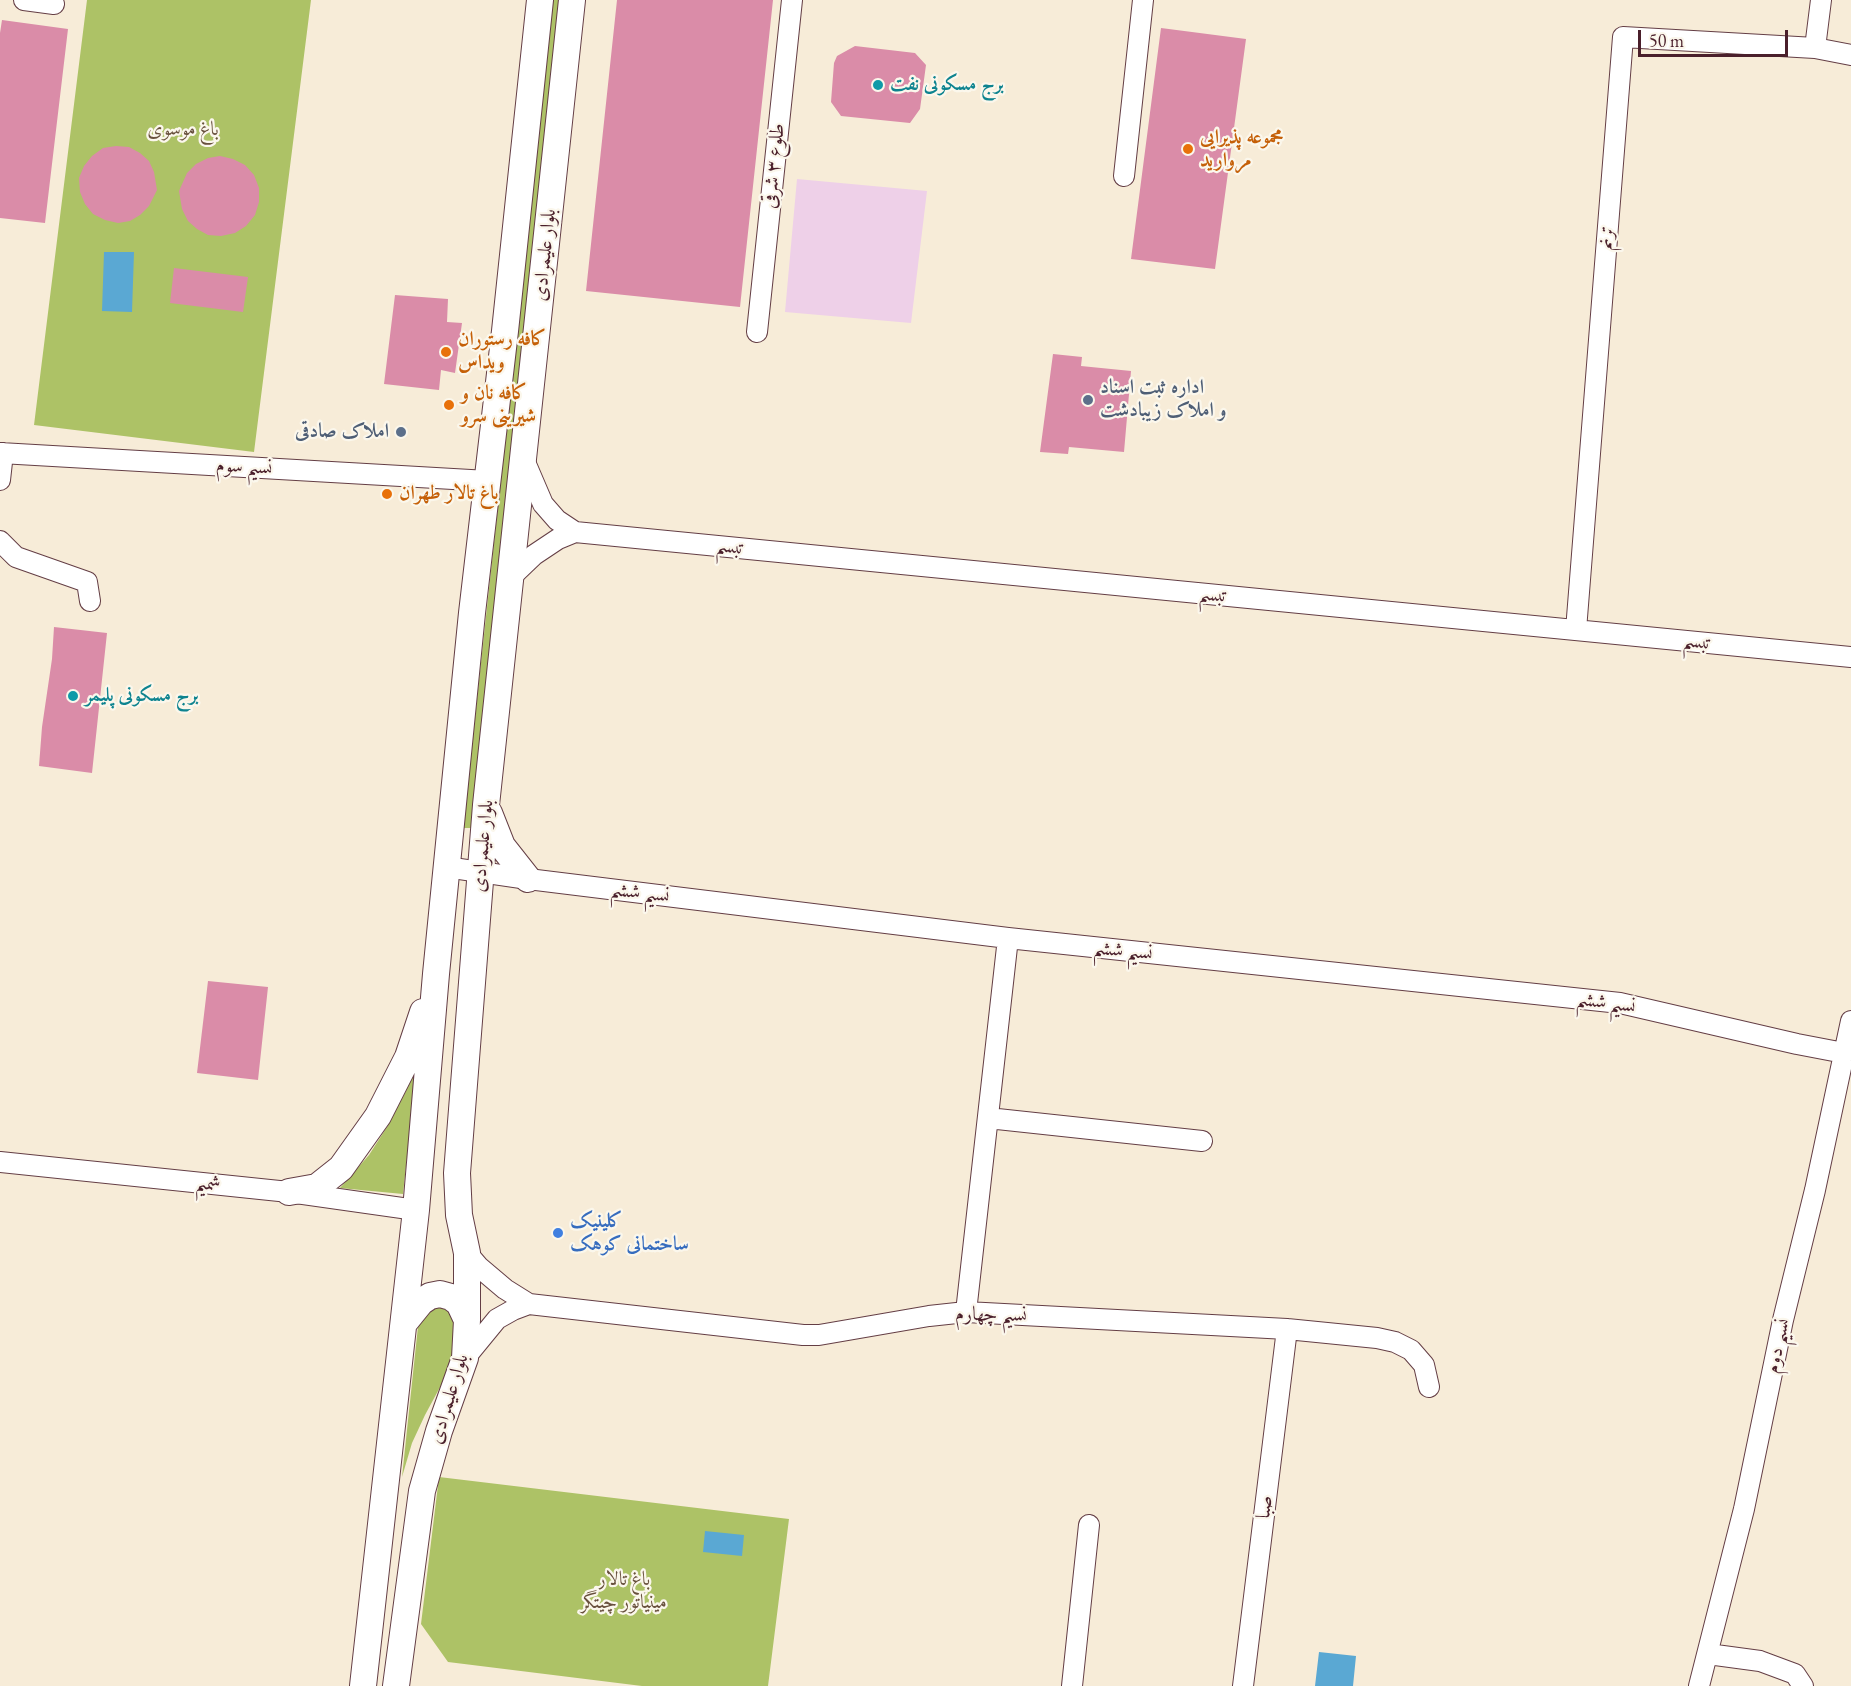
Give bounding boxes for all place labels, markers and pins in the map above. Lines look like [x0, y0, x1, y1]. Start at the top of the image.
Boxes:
place label: برج مسکونی نفت [890, 73, 1004, 97]
marker: برج مسکونی نفت [871, 78, 885, 92]
place label: مجموعه پذیرایی مروارید [1200, 126, 1283, 173]
marker: مجموعه پذیرایی مروارید [1181, 142, 1195, 156]
place label: کافه رستوران ویداس [458, 328, 547, 375]
marker: کافه رستوران ویداس [439, 345, 453, 359]
place label: اداره ثبت اسناد و املاک زیبادشت [1100, 376, 1227, 423]
place label: کافه نان و شیرینی سرو [461, 382, 536, 429]
marker: اداره ثبت اسناد و املاک زیبادشت [1081, 393, 1095, 407]
marker: کافه نان و شیرینی سرو [442, 398, 456, 412]
place label: املاک صادقی [295, 420, 389, 444]
marker: املاک صادقی [394, 425, 408, 439]
place label: باغ تالار طهران [399, 482, 499, 506]
marker: باغ تالار طهران [380, 487, 394, 501]
place label: برج مسکونی پلیمر [85, 684, 199, 708]
marker: برج مسکونی پلیمر [66, 689, 80, 703]
place label: کلینیک ساختمانی کوهک [570, 1210, 689, 1257]
marker: کلینیک ساختمانی کوهک [551, 1226, 565, 1240]

